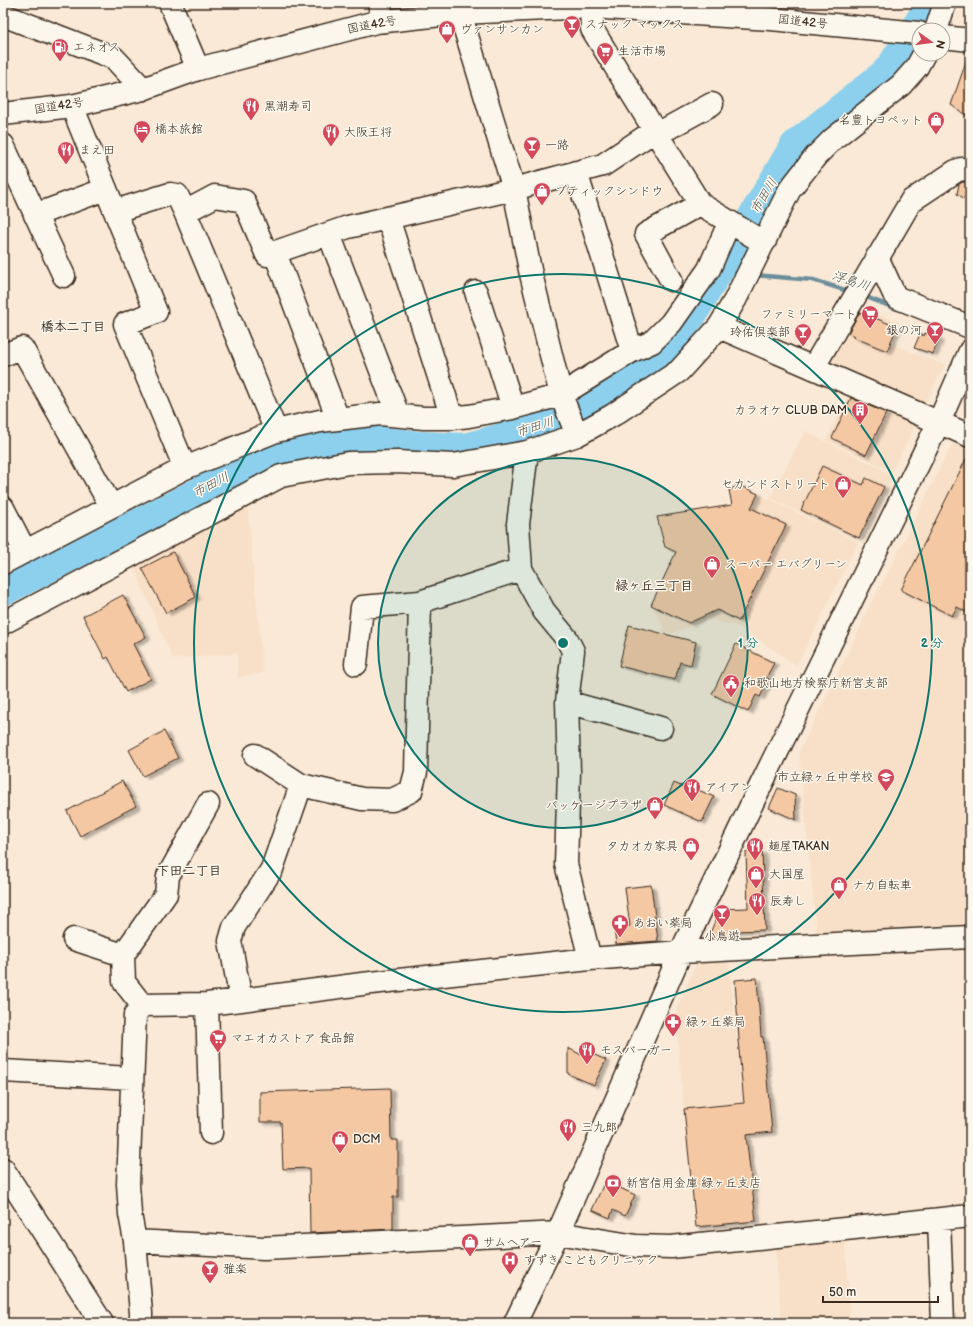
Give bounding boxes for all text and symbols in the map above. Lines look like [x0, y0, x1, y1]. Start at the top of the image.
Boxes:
street label: 国道42号 [777, 12, 829, 32]
street label: 国道42号 [346, 13, 398, 37]
bar icon: スナック マックス [562, 14, 582, 39]
place label: スナック マックス [585, 17, 684, 32]
shop icon: ヴァンサンカン [437, 19, 457, 44]
place label: ヴァンサンカン [460, 22, 544, 37]
north arrow [911, 22, 951, 62]
fuel station icon: エネオス [50, 37, 70, 62]
text: N [933, 39, 948, 50]
place label: エネオス [73, 40, 120, 55]
supermarket icon: 生活市場 [595, 41, 615, 66]
place label: 生活市場 [618, 44, 666, 59]
street label: 国道42号 [33, 95, 85, 117]
restaurant icon: 黒潮寿司 [241, 96, 261, 121]
place label: 黒潮寿司 [264, 99, 312, 114]
shop icon: 名豊トヨペット [926, 110, 946, 135]
place label: 名豊トヨペット [839, 113, 923, 128]
hotel icon: 橋本旅館 [132, 119, 152, 144]
place label: 橋本旅館 [155, 122, 203, 137]
restaurant icon: 大阪王将 [321, 122, 341, 147]
place label: 大阪王将 [344, 125, 392, 140]
bar icon: 一路 [522, 135, 542, 160]
place label: 一路 [545, 138, 569, 153]
restaurant icon: まえ田 [56, 140, 76, 165]
place label: まえ田 [79, 143, 115, 158]
water label: 市田川 [747, 175, 781, 217]
shop icon: ブティックシンドウ [532, 181, 552, 206]
place label: ブティックシンドウ [555, 184, 663, 199]
water label: 浮島川 [830, 267, 872, 295]
supermarket icon: ファミリーマート [860, 304, 880, 329]
place label: ファミリーマート [761, 307, 857, 322]
district label: 橋本二丁目 [40, 319, 106, 335]
bar icon: 銀の河 [925, 320, 945, 345]
bar icon: 玲佑倶楽部 [793, 322, 813, 347]
place label: 銀の河 [886, 323, 922, 338]
place label: 玲佑倶楽部 [730, 325, 790, 340]
building icon: カラオケ CLUB DAM [850, 400, 870, 425]
place label: カラオケ CLUB DAM [734, 403, 847, 418]
water label: 市田川 [514, 414, 556, 440]
water label: 市田川 [190, 469, 232, 501]
shop icon: セカンドストリート [833, 474, 853, 499]
place label: セカンドストリート [721, 477, 830, 492]
shop icon: スーパー エバグリーン [702, 554, 722, 579]
place label: スーパー エバグリーン [725, 557, 847, 572]
district label: 緑ヶ丘三丁目 [615, 578, 693, 594]
centre of rings [556, 636, 570, 650]
text: 1 分 [738, 636, 758, 651]
text: 2 分 [921, 636, 943, 651]
public building icon: 和歌山地方検察庁新宮支部 [721, 673, 741, 698]
place label: 和歌山地方検察庁新宮支部 [744, 676, 888, 691]
school or university icon: 市立緑ヶ丘中学校 [876, 767, 896, 792]
place label: 市立緑ヶ丘中学校 [777, 770, 873, 785]
restaurant icon: アイアン [682, 777, 702, 802]
place label: アイアン [705, 780, 752, 795]
shop icon: パッケージプラザ [645, 795, 665, 820]
place label: パッケージプラザ [546, 798, 642, 813]
shop icon: タカオカ家具 [681, 836, 701, 861]
restaurant icon: 麺屋TAKAN [745, 836, 765, 861]
place label: タカオカ家具 [606, 839, 678, 854]
place label: 麺屋TAKAN [768, 839, 829, 854]
district label: 下田二丁目 [156, 863, 222, 879]
shop icon: 大国屋 [746, 864, 766, 889]
place label: 大国屋 [769, 867, 805, 882]
shop icon: ナカ自転車 [829, 875, 849, 900]
place label: ナカ自転車 [852, 878, 912, 893]
restaurant icon: 辰寿し [747, 891, 767, 916]
place label: 辰寿し [770, 894, 806, 909]
bar icon: 小鳥遊 [712, 903, 732, 928]
pharmacy icon: あおい薬局 [610, 913, 630, 938]
place label: あおい薬局 [633, 916, 693, 931]
place label: 小鳥遊 [704, 929, 740, 944]
pharmacy icon: 緑ヶ丘薬局 [663, 1012, 683, 1037]
place label: 緑ヶ丘薬局 [686, 1015, 746, 1030]
supermarket icon: マエオカストア 食品館 [208, 1028, 228, 1053]
place label: マエオカストア 食品館 [231, 1031, 355, 1046]
restaurant icon: モスバーガー [577, 1040, 597, 1065]
place label: モスバーガー [600, 1043, 672, 1058]
restaurant icon: 三九郎 [558, 1117, 578, 1142]
place label: 三九郎 [581, 1120, 617, 1135]
shop icon: DCM [330, 1129, 350, 1154]
place label: DCM [353, 1132, 381, 1147]
bank icon: 新宮信用金庫 緑ヶ丘支店 [603, 1173, 623, 1198]
place label: 新宮信用金庫 緑ヶ丘支店 [626, 1176, 761, 1191]
shop icon: サムヘアー [460, 1232, 480, 1257]
place label: サムヘアー [483, 1235, 542, 1250]
hospital icon: すずき こどもクリニック [500, 1250, 520, 1275]
place label: すずき こどもクリニック [523, 1253, 658, 1268]
bar icon: 雅楽 [200, 1259, 220, 1284]
place label: 雅楽 [223, 1262, 247, 1277]
scale bar [823, 1278, 938, 1304]
text: 50 m [829, 1285, 856, 1300]

